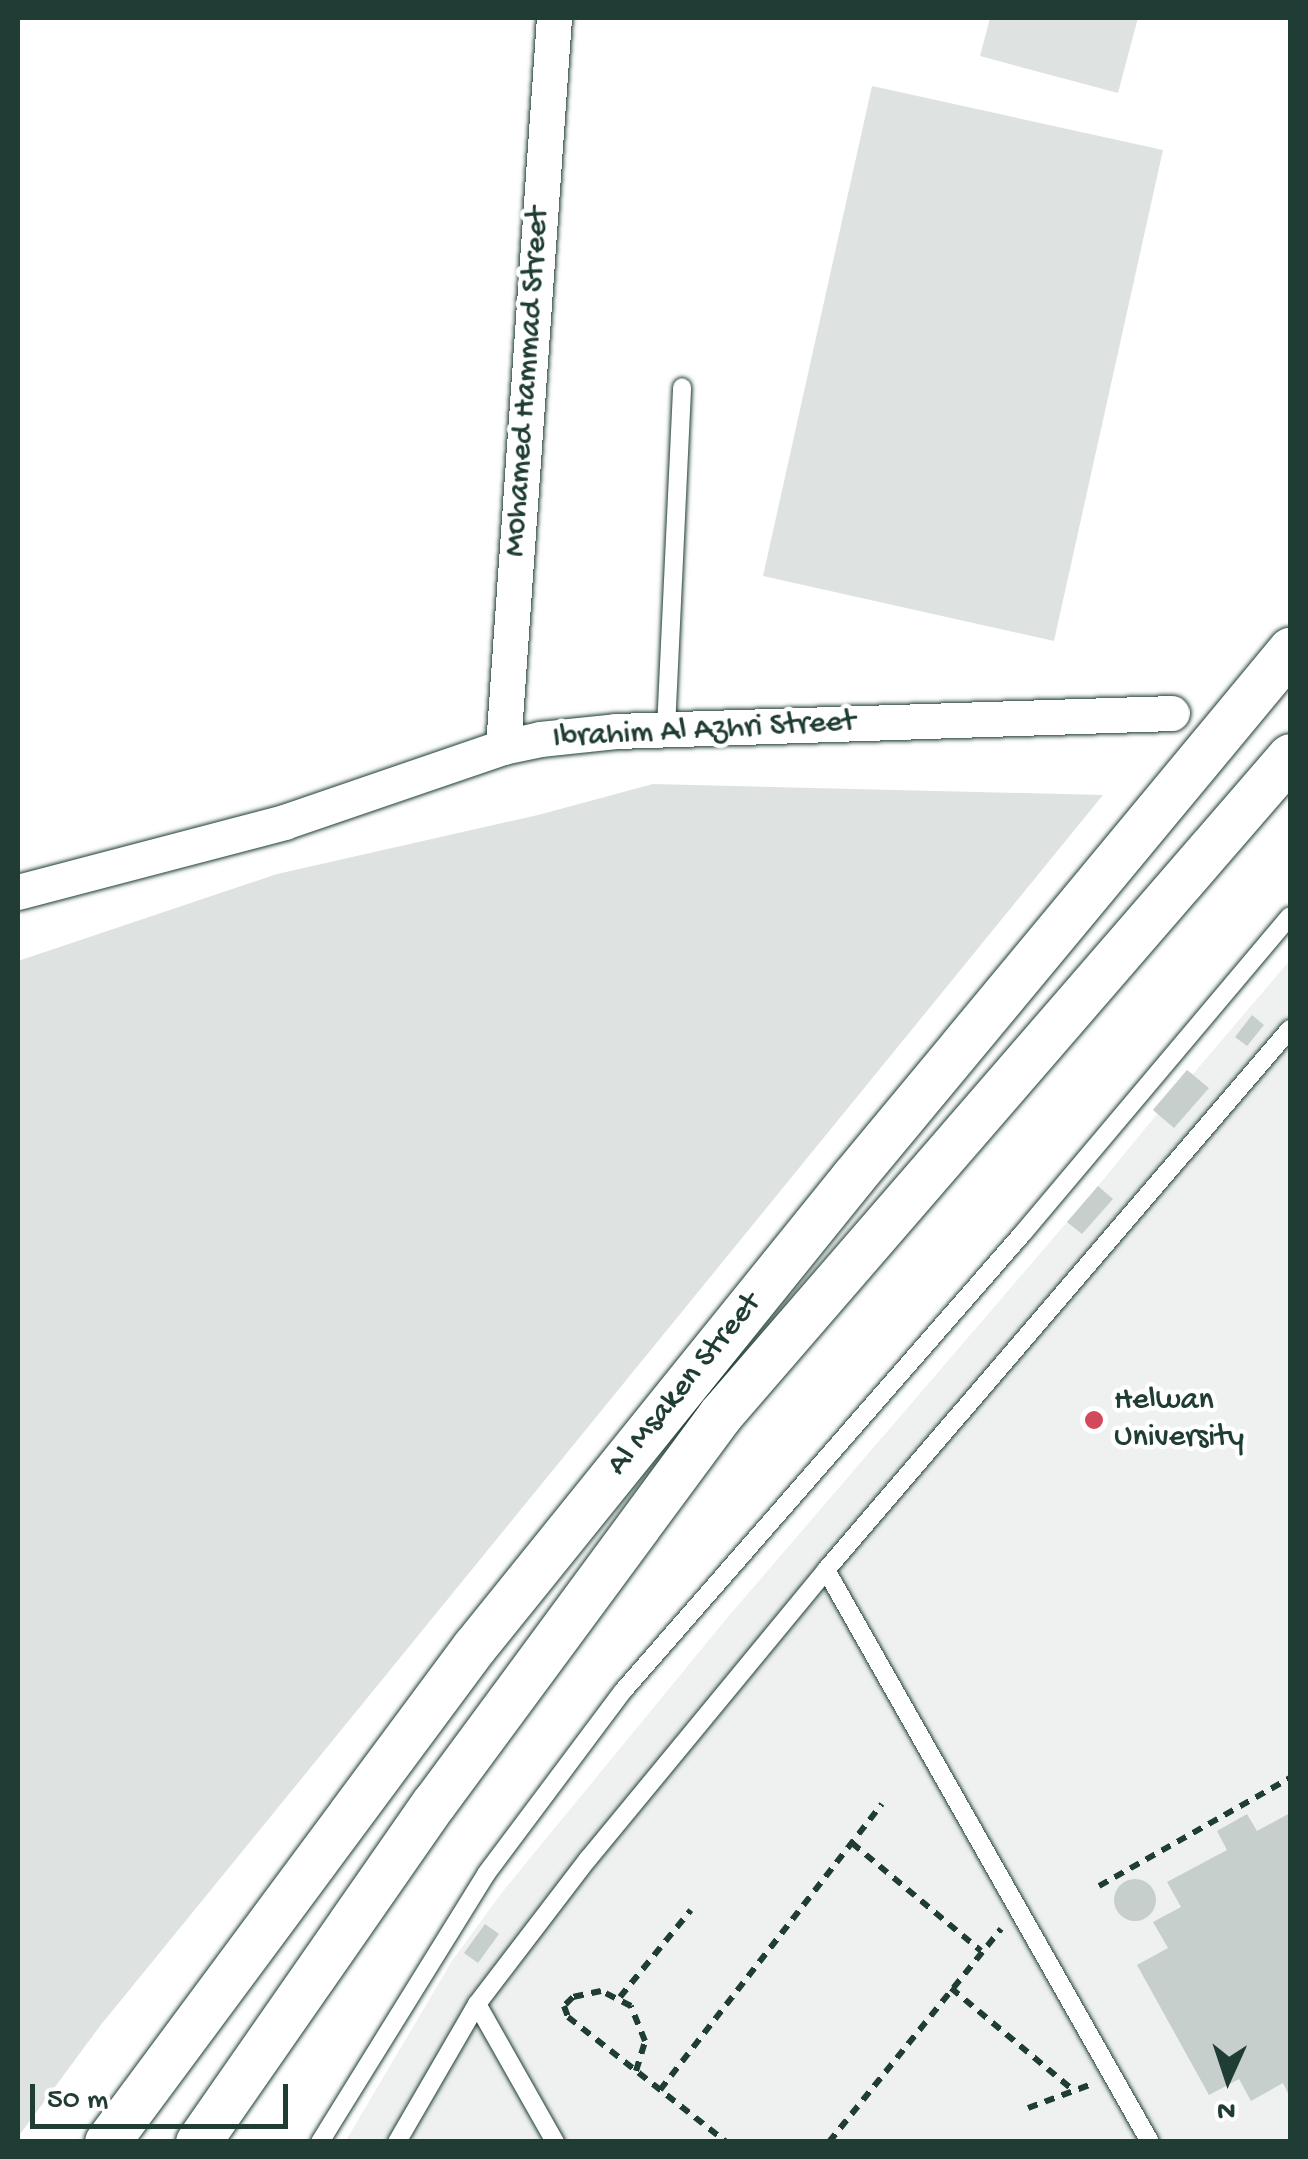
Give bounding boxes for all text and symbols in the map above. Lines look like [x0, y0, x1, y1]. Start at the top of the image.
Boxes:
street label: Mohamed Hammad Street [497, 206, 559, 558]
street label: Ibrahim Al Azhri Street [552, 704, 856, 758]
street label: Al Msaken Street [600, 1286, 770, 1484]
place label: Helwan University [1114, 1383, 1244, 1458]
marker: Helwan University [1083, 1409, 1105, 1431]
north arrow [1178, 2029, 1278, 2129]
scale bar [35, 2064, 292, 2126]
text: 50 m [47, 2084, 108, 2119]
text: N [1216, 2093, 1236, 2126]

